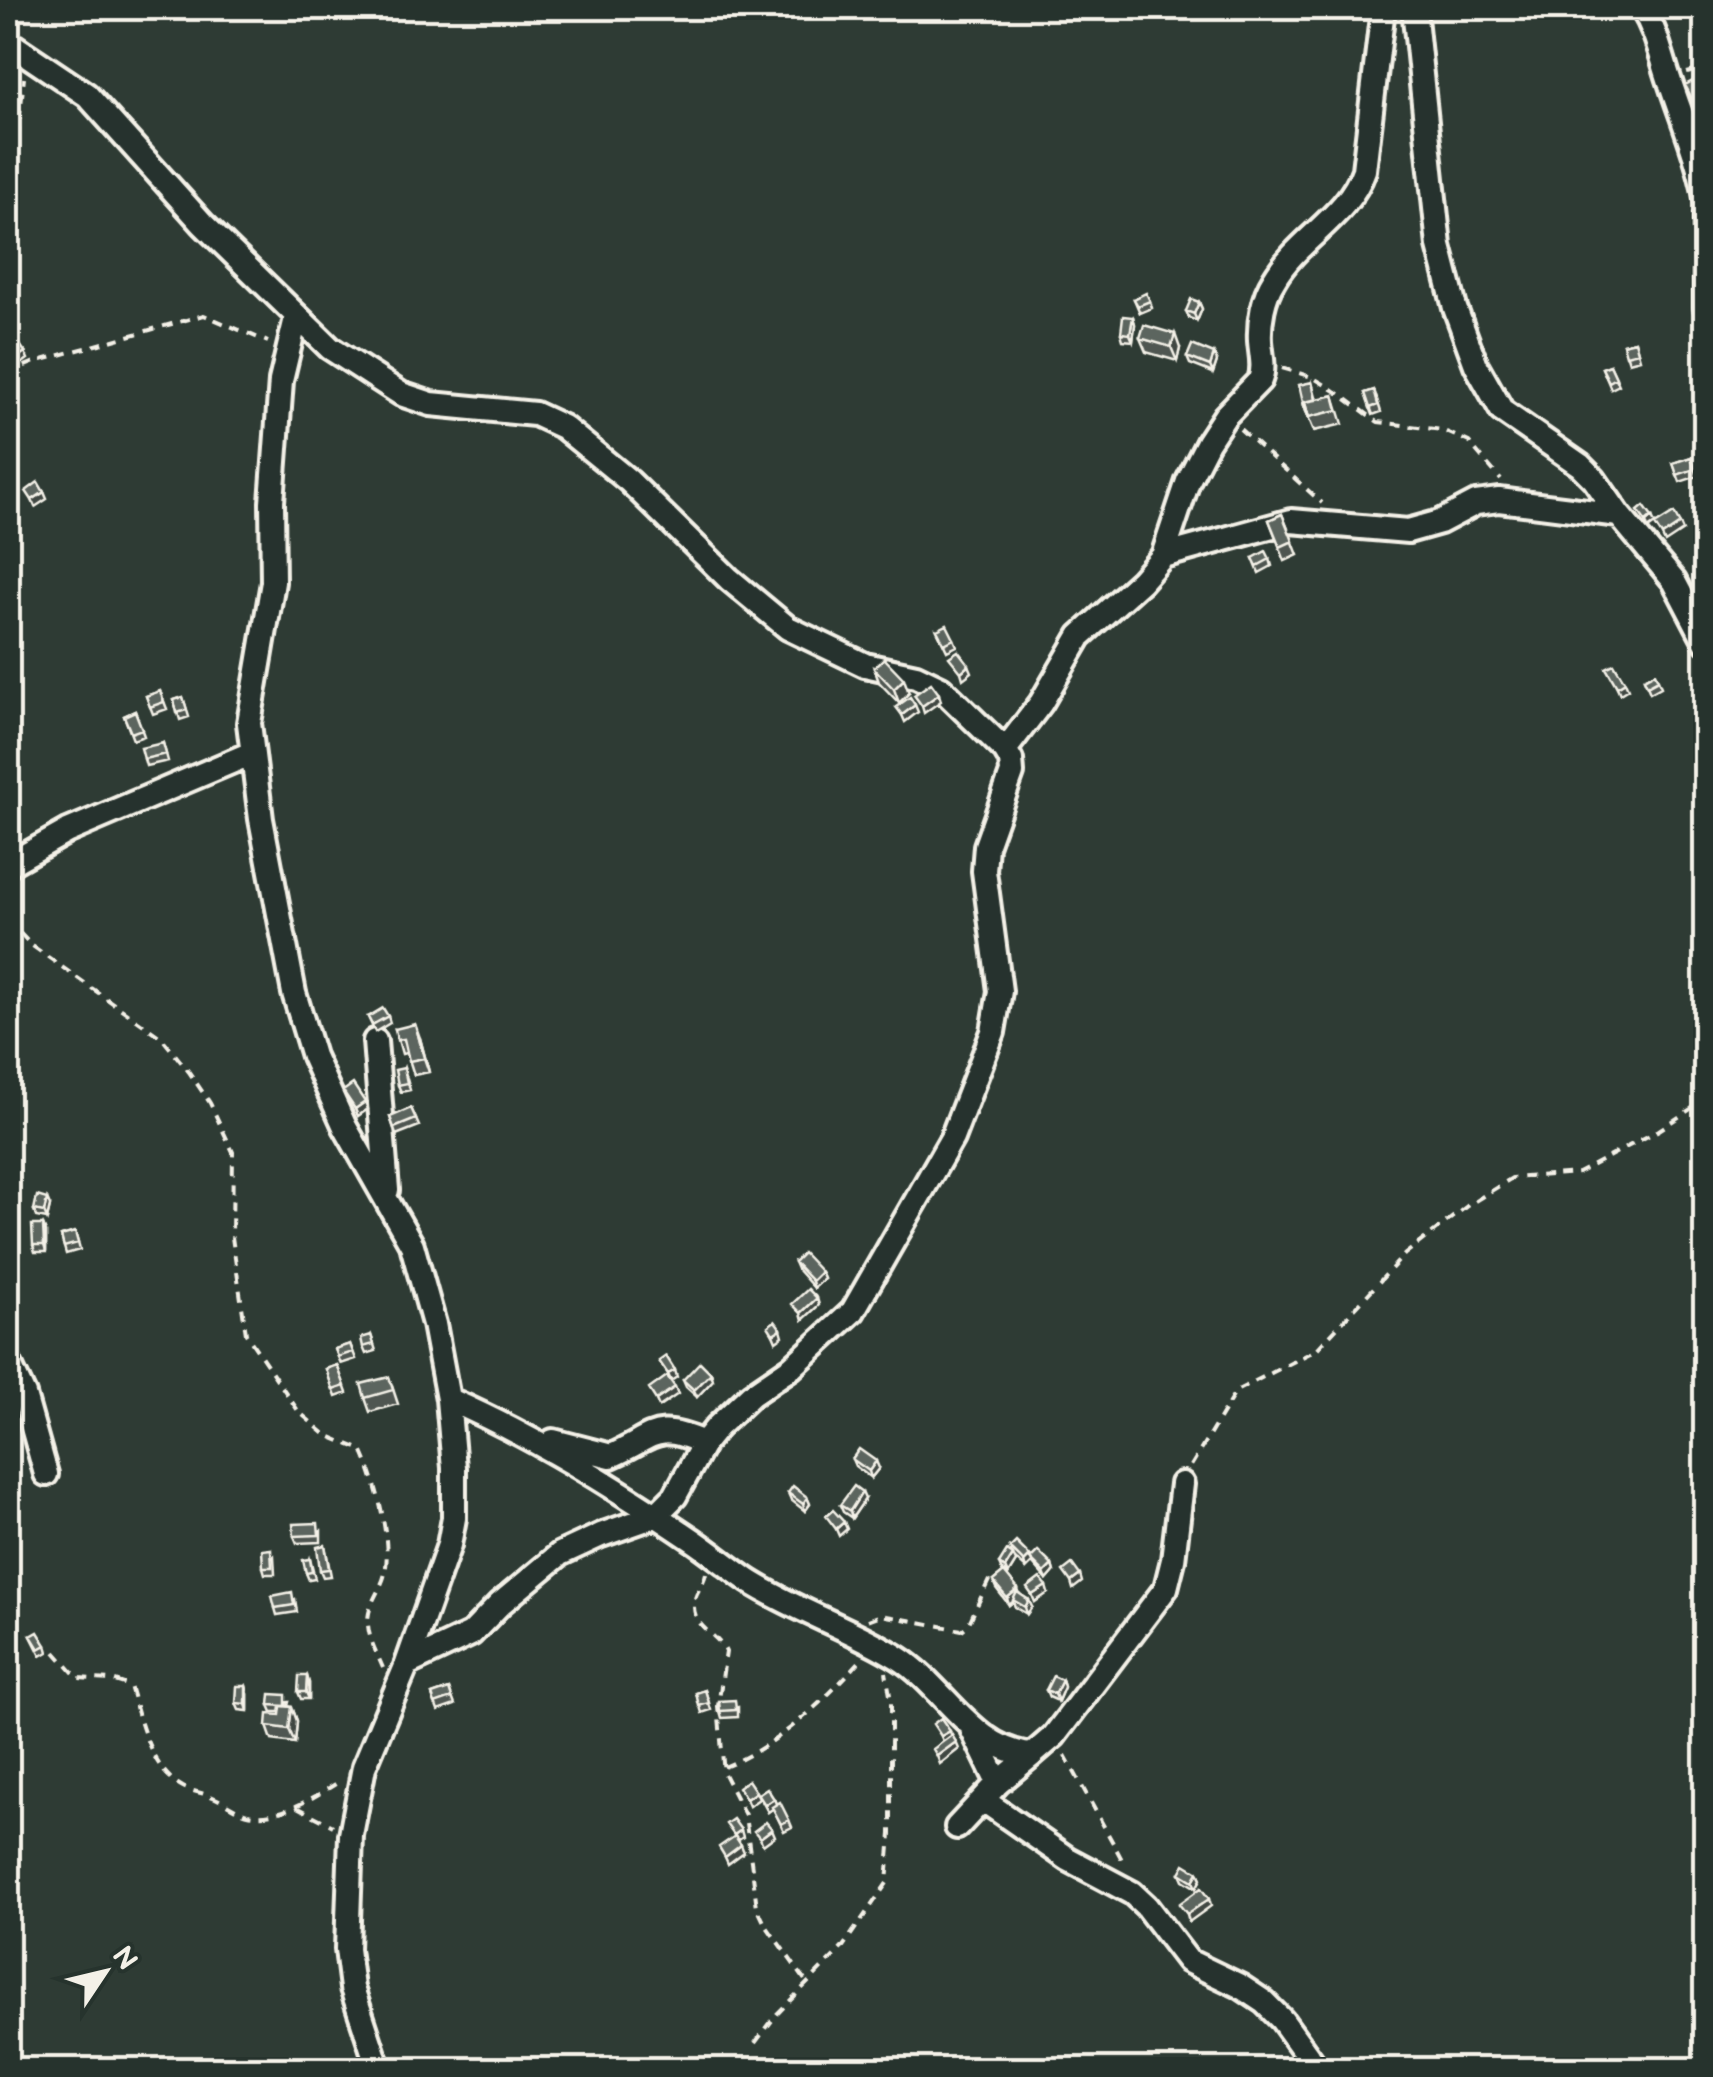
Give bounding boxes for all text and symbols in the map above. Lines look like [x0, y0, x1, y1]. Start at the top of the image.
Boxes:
north arrow [55, 1922, 155, 2022]
text: N [105, 1940, 144, 1977]

